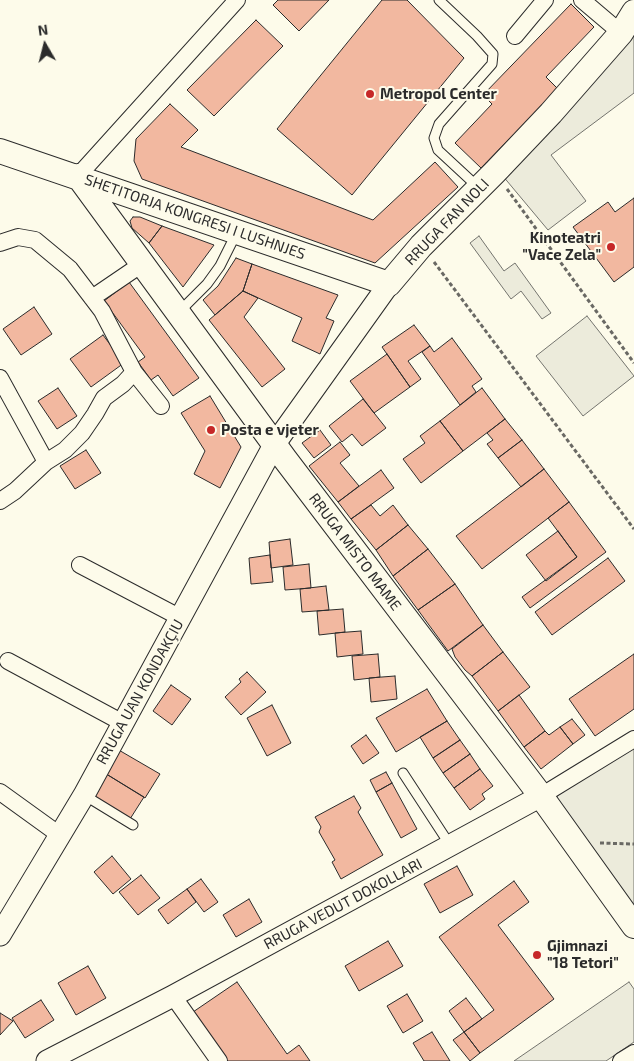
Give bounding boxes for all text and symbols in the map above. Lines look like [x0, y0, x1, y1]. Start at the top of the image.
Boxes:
north arrow [20, 20, 70, 70]
text: N [37, 21, 49, 39]
place label: Metropol Center [380, 85, 497, 103]
marker: Metropol Center [364, 88, 376, 100]
street label: SHETITORJA KONGRESI I LUSHNJES [82, 171, 308, 263]
street label: RRUGA FAN NOLI [401, 175, 493, 269]
place label: Kinoteatri "Vace Zela" [522, 229, 601, 264]
marker: Kinoteatri "Vace Zela" [605, 241, 617, 253]
place label: Posta e vjeter [221, 421, 319, 439]
marker: Posta e vjeter [205, 424, 217, 436]
street label: RRUGA MISTO MAME [305, 490, 405, 614]
street label: RRUGA UAN KONDAKÇIU [93, 616, 187, 768]
street label: RRUGA VEDUT DOKOLLARI [261, 855, 425, 953]
place label: Gjimnazi "18 Tetori" [547, 937, 619, 972]
marker: Gjimnazi "18 Tetori" [531, 949, 543, 961]

